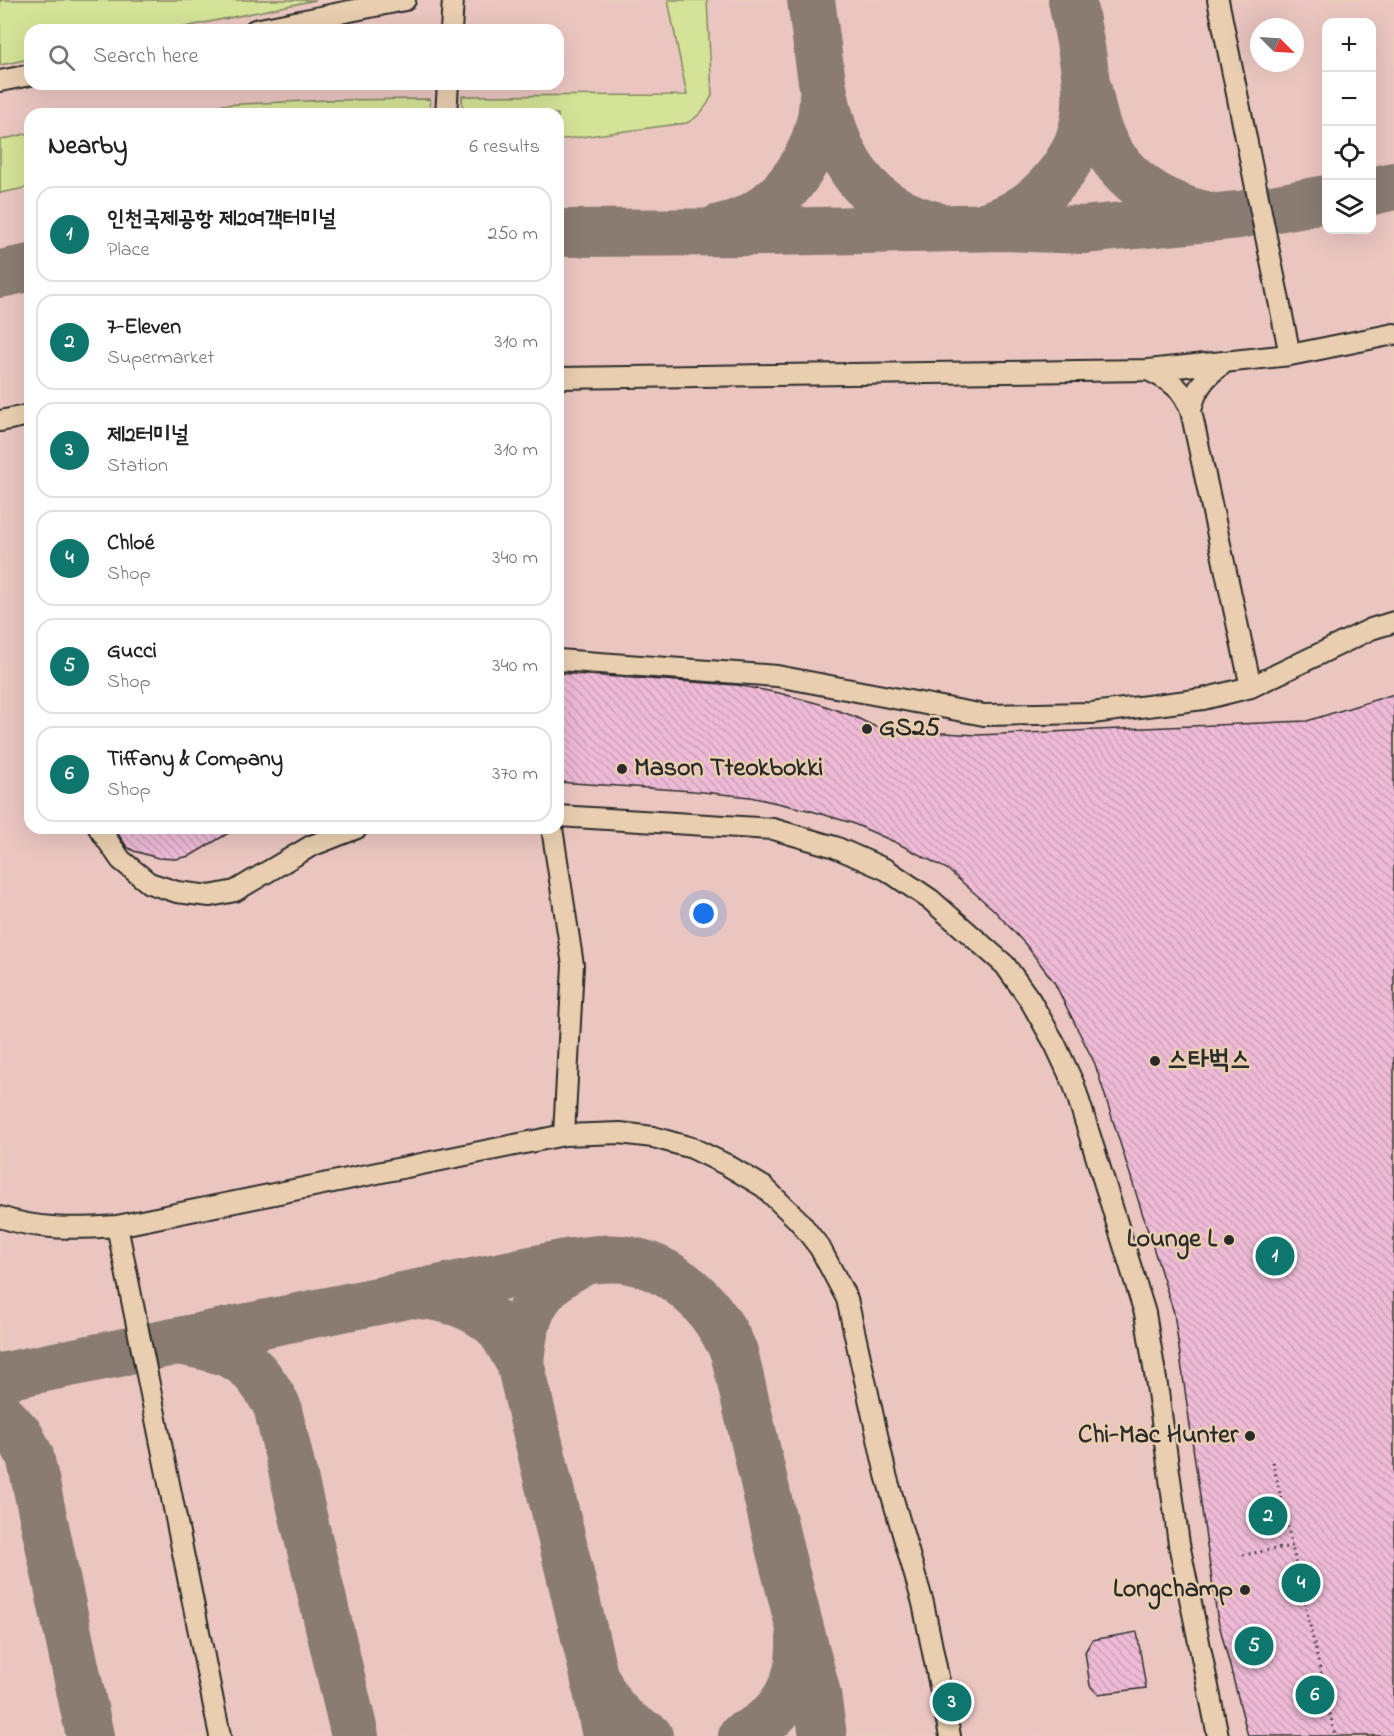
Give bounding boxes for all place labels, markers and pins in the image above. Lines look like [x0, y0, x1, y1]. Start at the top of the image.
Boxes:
place label: GS25 [879, 710, 940, 748]
marker: GS25 [860, 722, 874, 736]
place label: Mason Tteokbokki [634, 750, 823, 788]
marker: Mason Tteokbokki [615, 762, 629, 776]
place label: 스타벅스 [1167, 1042, 1251, 1080]
marker: 스타벅스 [1148, 1054, 1162, 1068]
place label: Lounge L [1127, 1221, 1218, 1260]
marker: Lounge L [1222, 1233, 1236, 1247]
pin: 1 [1256, 1234, 1294, 1278]
place label: Chi-Mac Hunter [1078, 1417, 1239, 1455]
marker: Chi-Mac Hunter [1243, 1429, 1257, 1443]
pin: 2 [1248, 1494, 1288, 1538]
pin: 4 [1282, 1560, 1320, 1606]
place label: Longchamp [1113, 1571, 1233, 1610]
marker: Longchamp [1238, 1583, 1252, 1597]
pin: 5 [1234, 1624, 1274, 1668]
pin: 6 [1296, 1672, 1334, 1718]
pin: 3 [932, 1680, 972, 1724]

